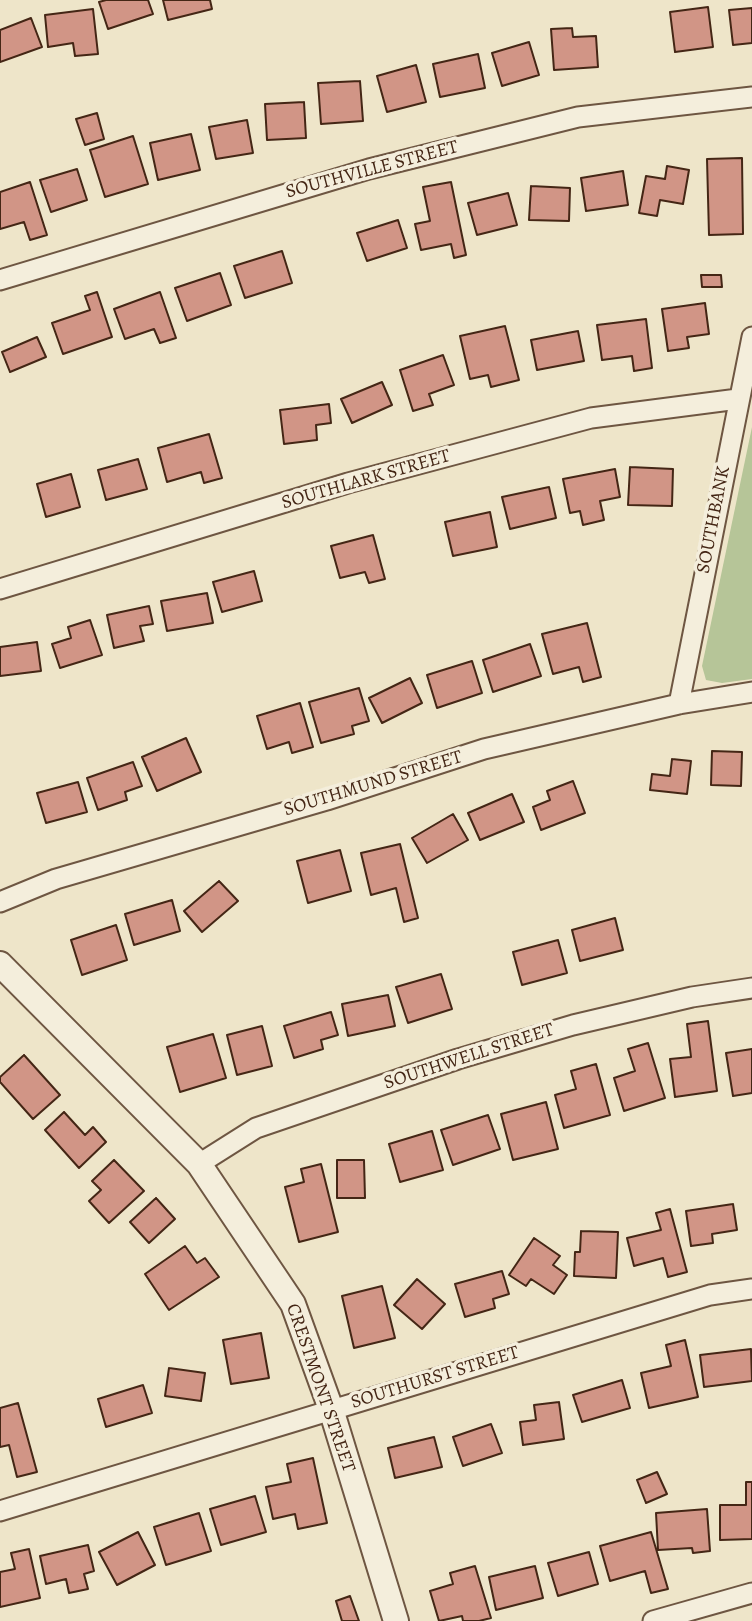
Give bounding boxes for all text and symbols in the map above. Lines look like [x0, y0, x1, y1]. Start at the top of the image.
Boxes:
street label: SOUTHVILLE STREET [283, 136, 461, 204]
street label: SOUTHLARK STREET [279, 445, 453, 515]
street label: SOUTHBANK [692, 464, 736, 576]
street label: SOUTHMUND STREET [281, 746, 465, 822]
street label: SOUTHWELL STREET [381, 1019, 557, 1095]
street label: CRESTMONT STREET [280, 1301, 360, 1475]
street label: SOUTHURST STREET [348, 1342, 522, 1414]

